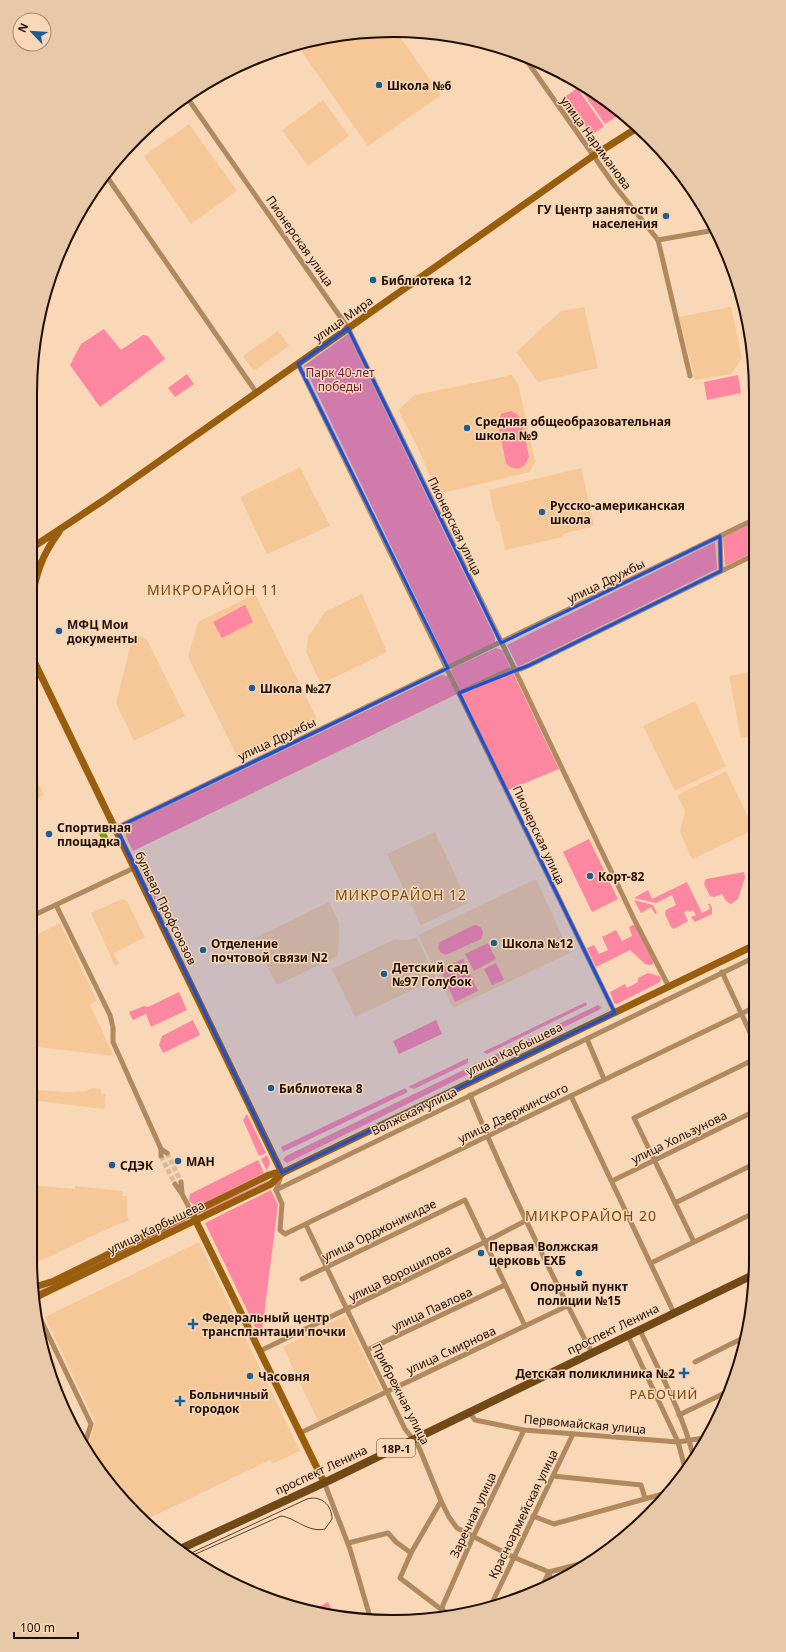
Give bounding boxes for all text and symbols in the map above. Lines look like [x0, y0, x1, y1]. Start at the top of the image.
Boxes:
north arrow [12, 12, 52, 52]
text: N [14, 20, 31, 35]
place label: Школа №6 [387, 77, 451, 94]
marker: Школа №6 [374, 80, 384, 90]
street label: улица Нариманова [556, 93, 636, 193]
street label: Пионерская улица [262, 192, 338, 290]
place label: ГУ Центр занятости населения [537, 201, 658, 232]
marker: ГУ Центр занятости населения [661, 211, 671, 221]
place label: Библиотека 12 [381, 272, 471, 289]
marker: Библиотека 12 [368, 275, 378, 285]
street label: улица Мира [310, 292, 376, 346]
park label: Парк 40-лет победы [306, 364, 375, 395]
place label: Средняя общеобразовательная школа №9 [475, 413, 671, 444]
marker: Средняя общеобразовательная школа №9 [462, 423, 472, 433]
street label: Пионерская улица [424, 474, 486, 578]
place label: Русско-американская школа [550, 497, 685, 528]
marker: Русско-американская школа [537, 507, 547, 517]
street label: улица Дружбы [564, 555, 648, 607]
district label: МИКРОРАЙОН 11 [147, 580, 279, 599]
place label: МФЦ Мои документы [67, 616, 138, 647]
marker: МФЦ Мои документы [54, 626, 64, 636]
place label: Школа №27 [260, 680, 331, 697]
marker: Школа №27 [247, 683, 257, 693]
street label: улица Дружбы [235, 713, 319, 765]
street label: Пионерская улица [509, 783, 569, 887]
place label: Спортивная площадка [57, 819, 131, 850]
marker: Спортивная площадка [44, 829, 54, 839]
street label: бульвар Профсоюзов [131, 849, 201, 968]
place label: Корт-82 [598, 868, 645, 885]
marker: Корт-82 [585, 871, 595, 881]
district label: МИКРОРАЙОН 12 [335, 885, 467, 904]
place label: Отделение почтовой связи N2 [211, 935, 328, 966]
place label: Школа №12 [502, 935, 573, 952]
marker: Школа №12 [489, 938, 499, 948]
marker: Отделение почтовой связи N2 [198, 945, 208, 955]
place label: Детский сад №97 Голубок [392, 959, 472, 990]
marker: Детский сад №97 Голубок [379, 969, 389, 979]
street label: улица Карбышева [463, 1018, 565, 1080]
street label: улица Дзержинского [455, 1079, 571, 1147]
place label: Библиотека 8 [279, 1080, 363, 1097]
marker: Библиотека 8 [266, 1083, 276, 1093]
street label: Волжская улица [368, 1083, 460, 1139]
street label: улица Хользунова [628, 1106, 730, 1168]
place label: МАН [186, 1153, 215, 1170]
marker: МАН [173, 1156, 183, 1166]
place label: СДЭК [120, 1157, 154, 1174]
marker: СДЭК [107, 1160, 117, 1170]
street label: улица Орджоникидзе [319, 1195, 439, 1265]
street label: улица Карбышева [105, 1196, 207, 1258]
district label: МИКРОРАЙОН 20 [525, 1206, 657, 1225]
place label: Первая Волжская церковь ЕХБ [489, 1238, 598, 1269]
street label: улица Ворошилова [346, 1241, 454, 1305]
marker: Первая Волжская церковь ЕХБ [476, 1248, 486, 1258]
marker: Опорный пункт полиции №15 [574, 1268, 584, 1278]
place label: Опорный пункт полиции №15 [530, 1278, 628, 1309]
street label: улица Павлова [389, 1283, 475, 1335]
street label: проспект Ленина [564, 1299, 662, 1359]
place label: Федеральный центр трансплантации почки [202, 1309, 346, 1340]
marker: Федеральный центр трансплантации почки [187, 1318, 199, 1330]
street label: улица Смирнова [404, 1322, 498, 1378]
street label: Прибрежная улица [368, 1340, 434, 1448]
place label: Детская поликлиника №2 [516, 1365, 675, 1382]
marker: Детская поликлиника №2 [678, 1367, 690, 1379]
place label: Часовня [258, 1368, 310, 1385]
marker: Часовня [245, 1371, 255, 1381]
district label: РАБОЧИЙ [630, 1385, 698, 1403]
place label: Больничный городок [189, 1386, 269, 1417]
marker: Больничный городок [174, 1395, 186, 1407]
street label: Первомайская улица [523, 1410, 647, 1438]
road number: 18Р-1 [377, 1439, 415, 1457]
street label: проспект Ленина [272, 1441, 370, 1499]
street label: Красноармейская улица [484, 1446, 562, 1582]
street label: Заречная улица [446, 1469, 500, 1561]
scale bar [14, 1614, 78, 1640]
text: 100 m [20, 1619, 55, 1636]

